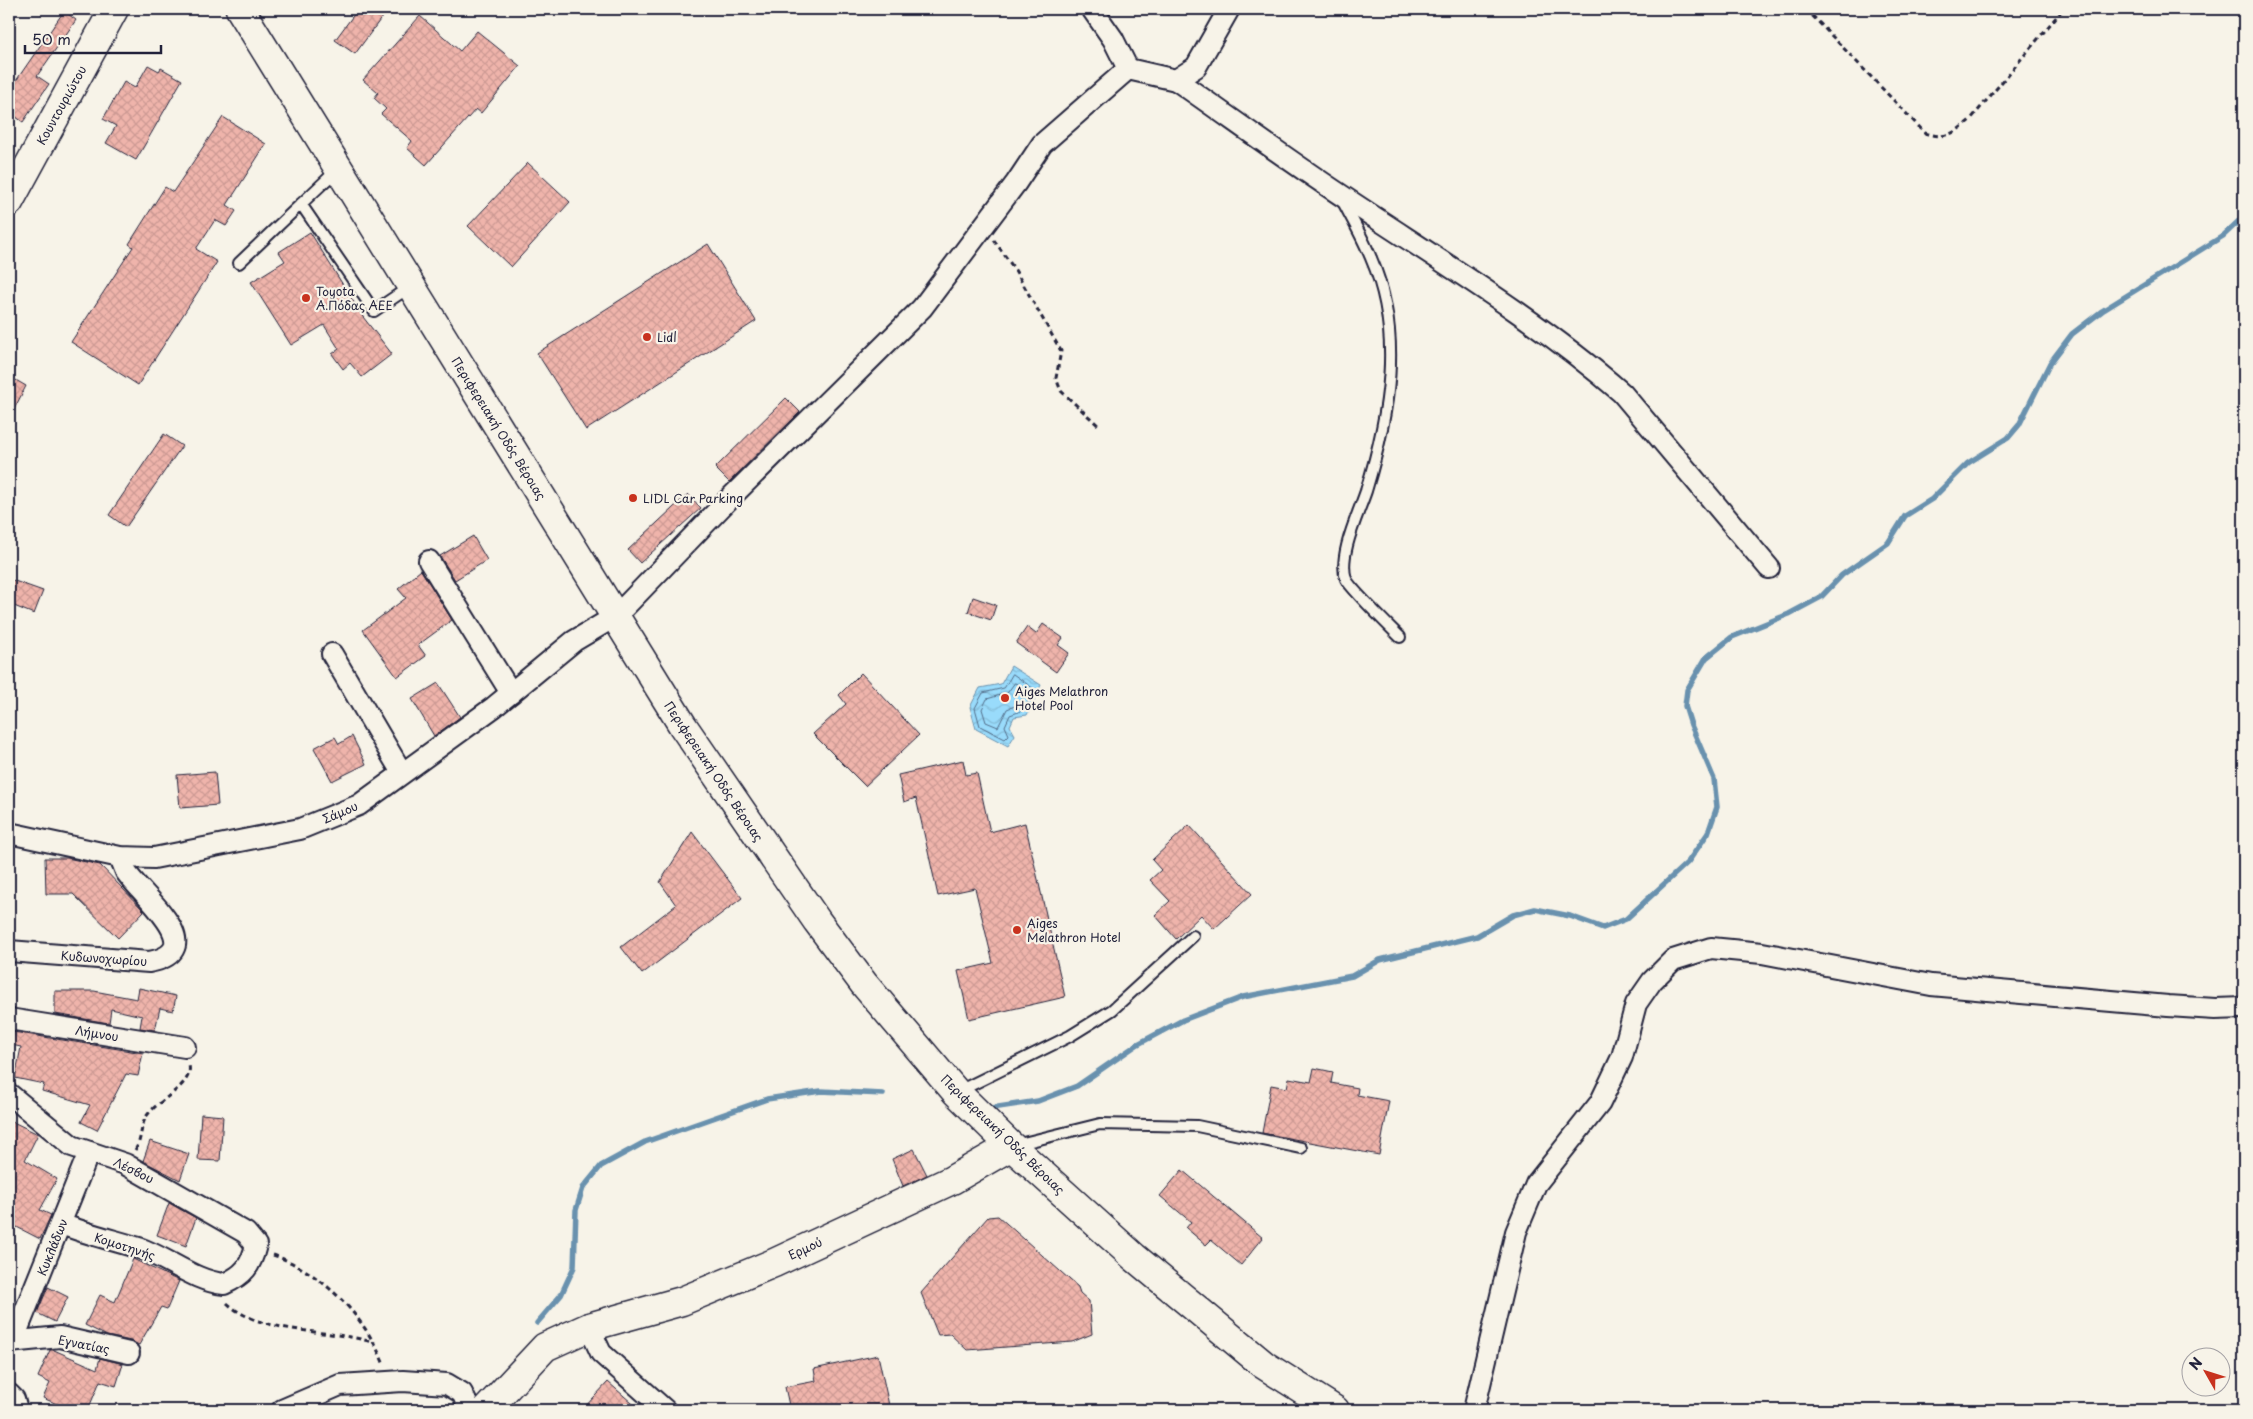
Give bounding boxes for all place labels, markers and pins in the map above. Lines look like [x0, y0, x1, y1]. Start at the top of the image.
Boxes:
place label: Toyota Α.Πόδας ΑΕΕ [316, 282, 393, 314]
marker: Toyota Α.Πόδας ΑΕΕ [300, 292, 312, 304]
place label: Lidl [657, 328, 677, 346]
marker: Lidl [641, 331, 653, 343]
place label: LIDL Car Parking [643, 489, 743, 507]
marker: LIDL Car Parking [627, 492, 639, 504]
place label: Aiges Melathron Hotel Pool [1015, 682, 1108, 714]
marker: Aiges Melathron Hotel Pool [999, 692, 1011, 704]
place label: Aiges Melathron Hotel [1027, 914, 1121, 946]
marker: Aiges Melathron Hotel [1011, 924, 1023, 936]

